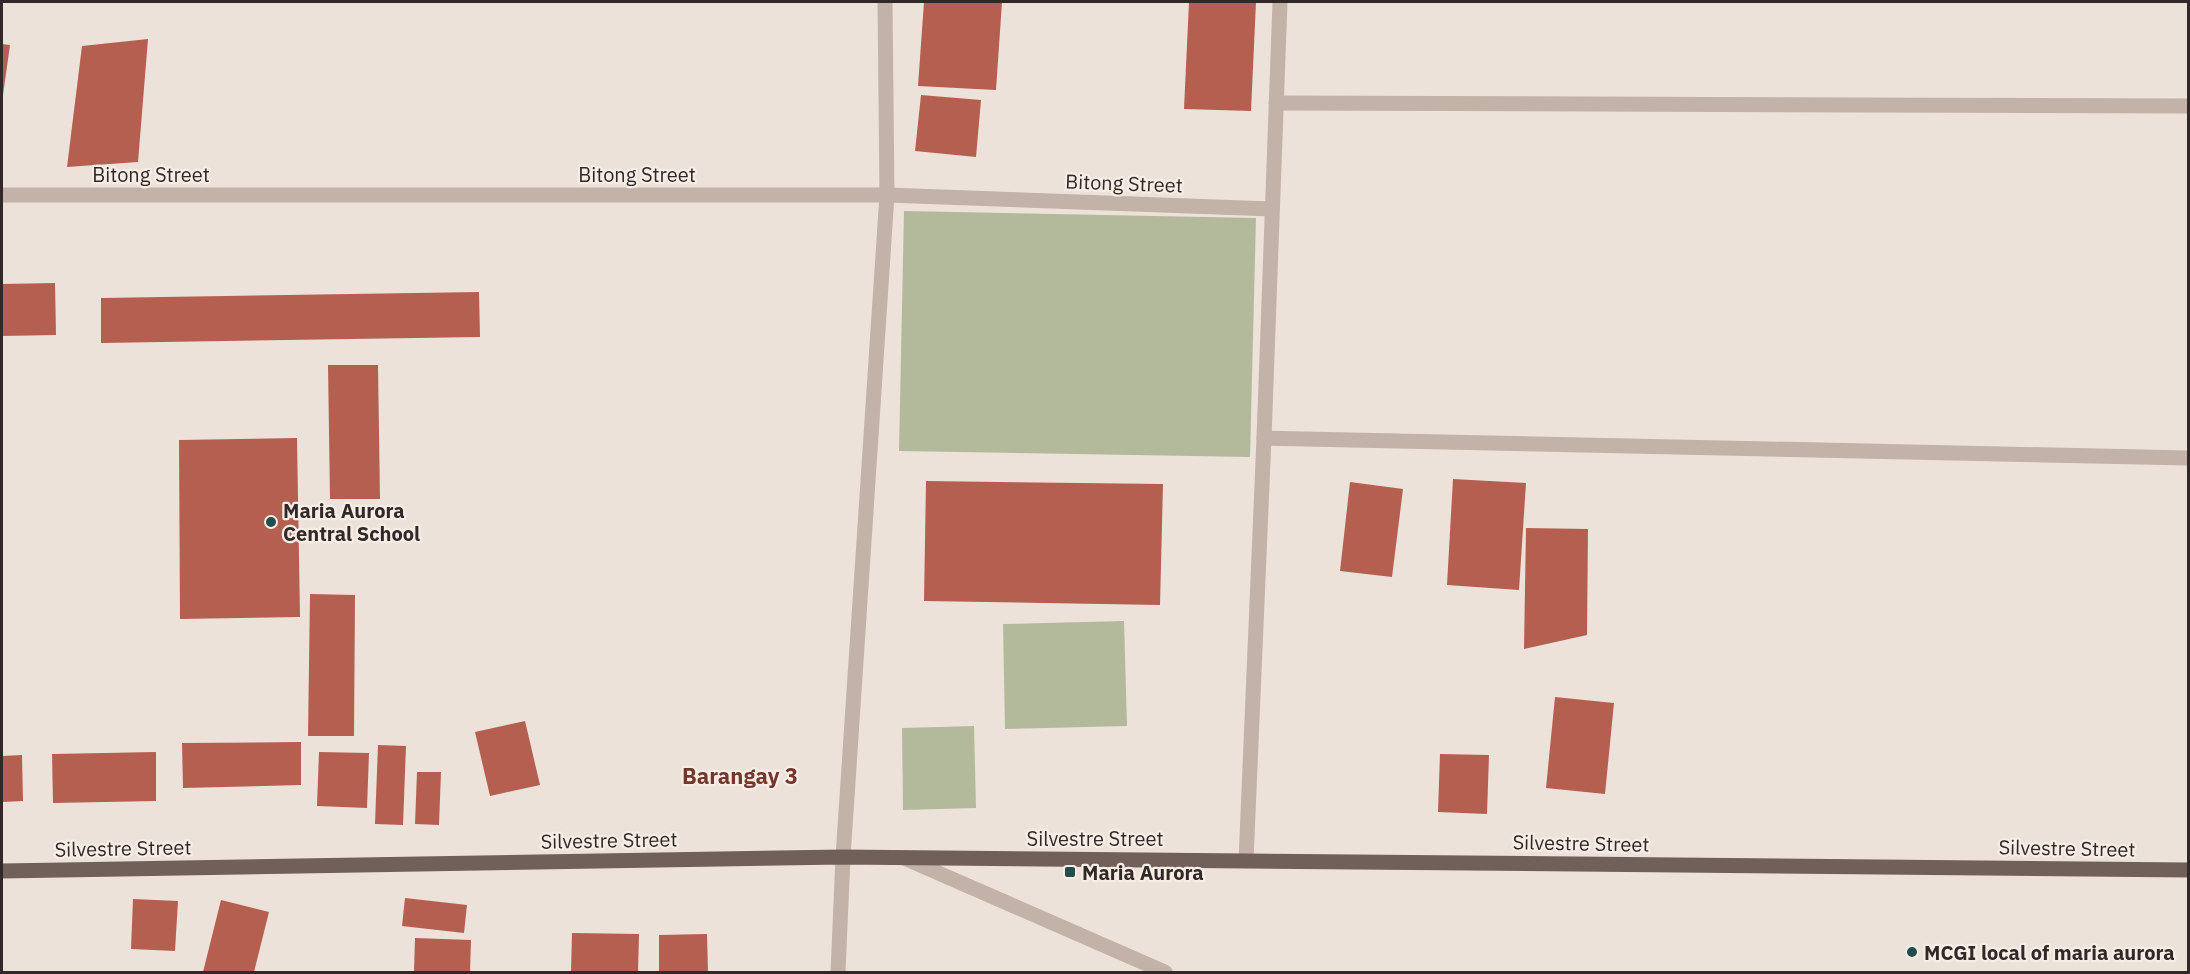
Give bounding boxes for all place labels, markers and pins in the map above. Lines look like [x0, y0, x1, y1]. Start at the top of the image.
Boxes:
place label: Maria Aurora Central School [283, 497, 420, 547]
marker: Maria Aurora Central School [264, 515, 278, 529]
place label: Maria Aurora [1082, 859, 1204, 886]
marker: Maria Aurora [1063, 865, 1077, 879]
place label: MCGI local of maria aurora [1924, 939, 2175, 966]
marker: MCGI local of maria aurora [1905, 945, 1919, 959]

